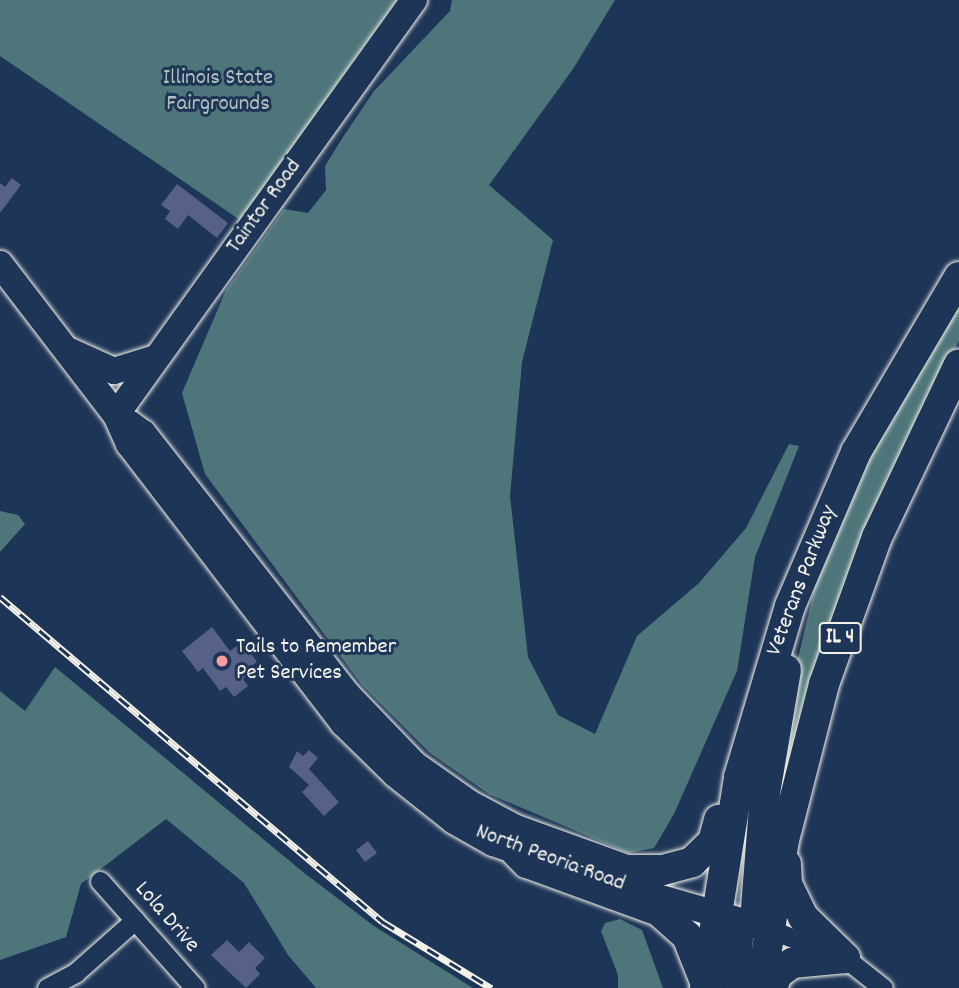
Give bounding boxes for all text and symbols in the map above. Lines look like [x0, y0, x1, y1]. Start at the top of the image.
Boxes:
park label: Illinois State Fairgrounds [163, 65, 273, 119]
street label: Taintor Road [221, 154, 309, 260]
street label: Veterans Parkway [762, 502, 844, 660]
road number: IL 4 [817, 620, 863, 656]
place label: Tails to Remember Pet Services [236, 634, 396, 688]
marker: Tails to Remember Pet Services [214, 653, 230, 669]
street label: North Peoria Road [472, 819, 628, 899]
street label: Lola Drive [128, 877, 204, 959]

